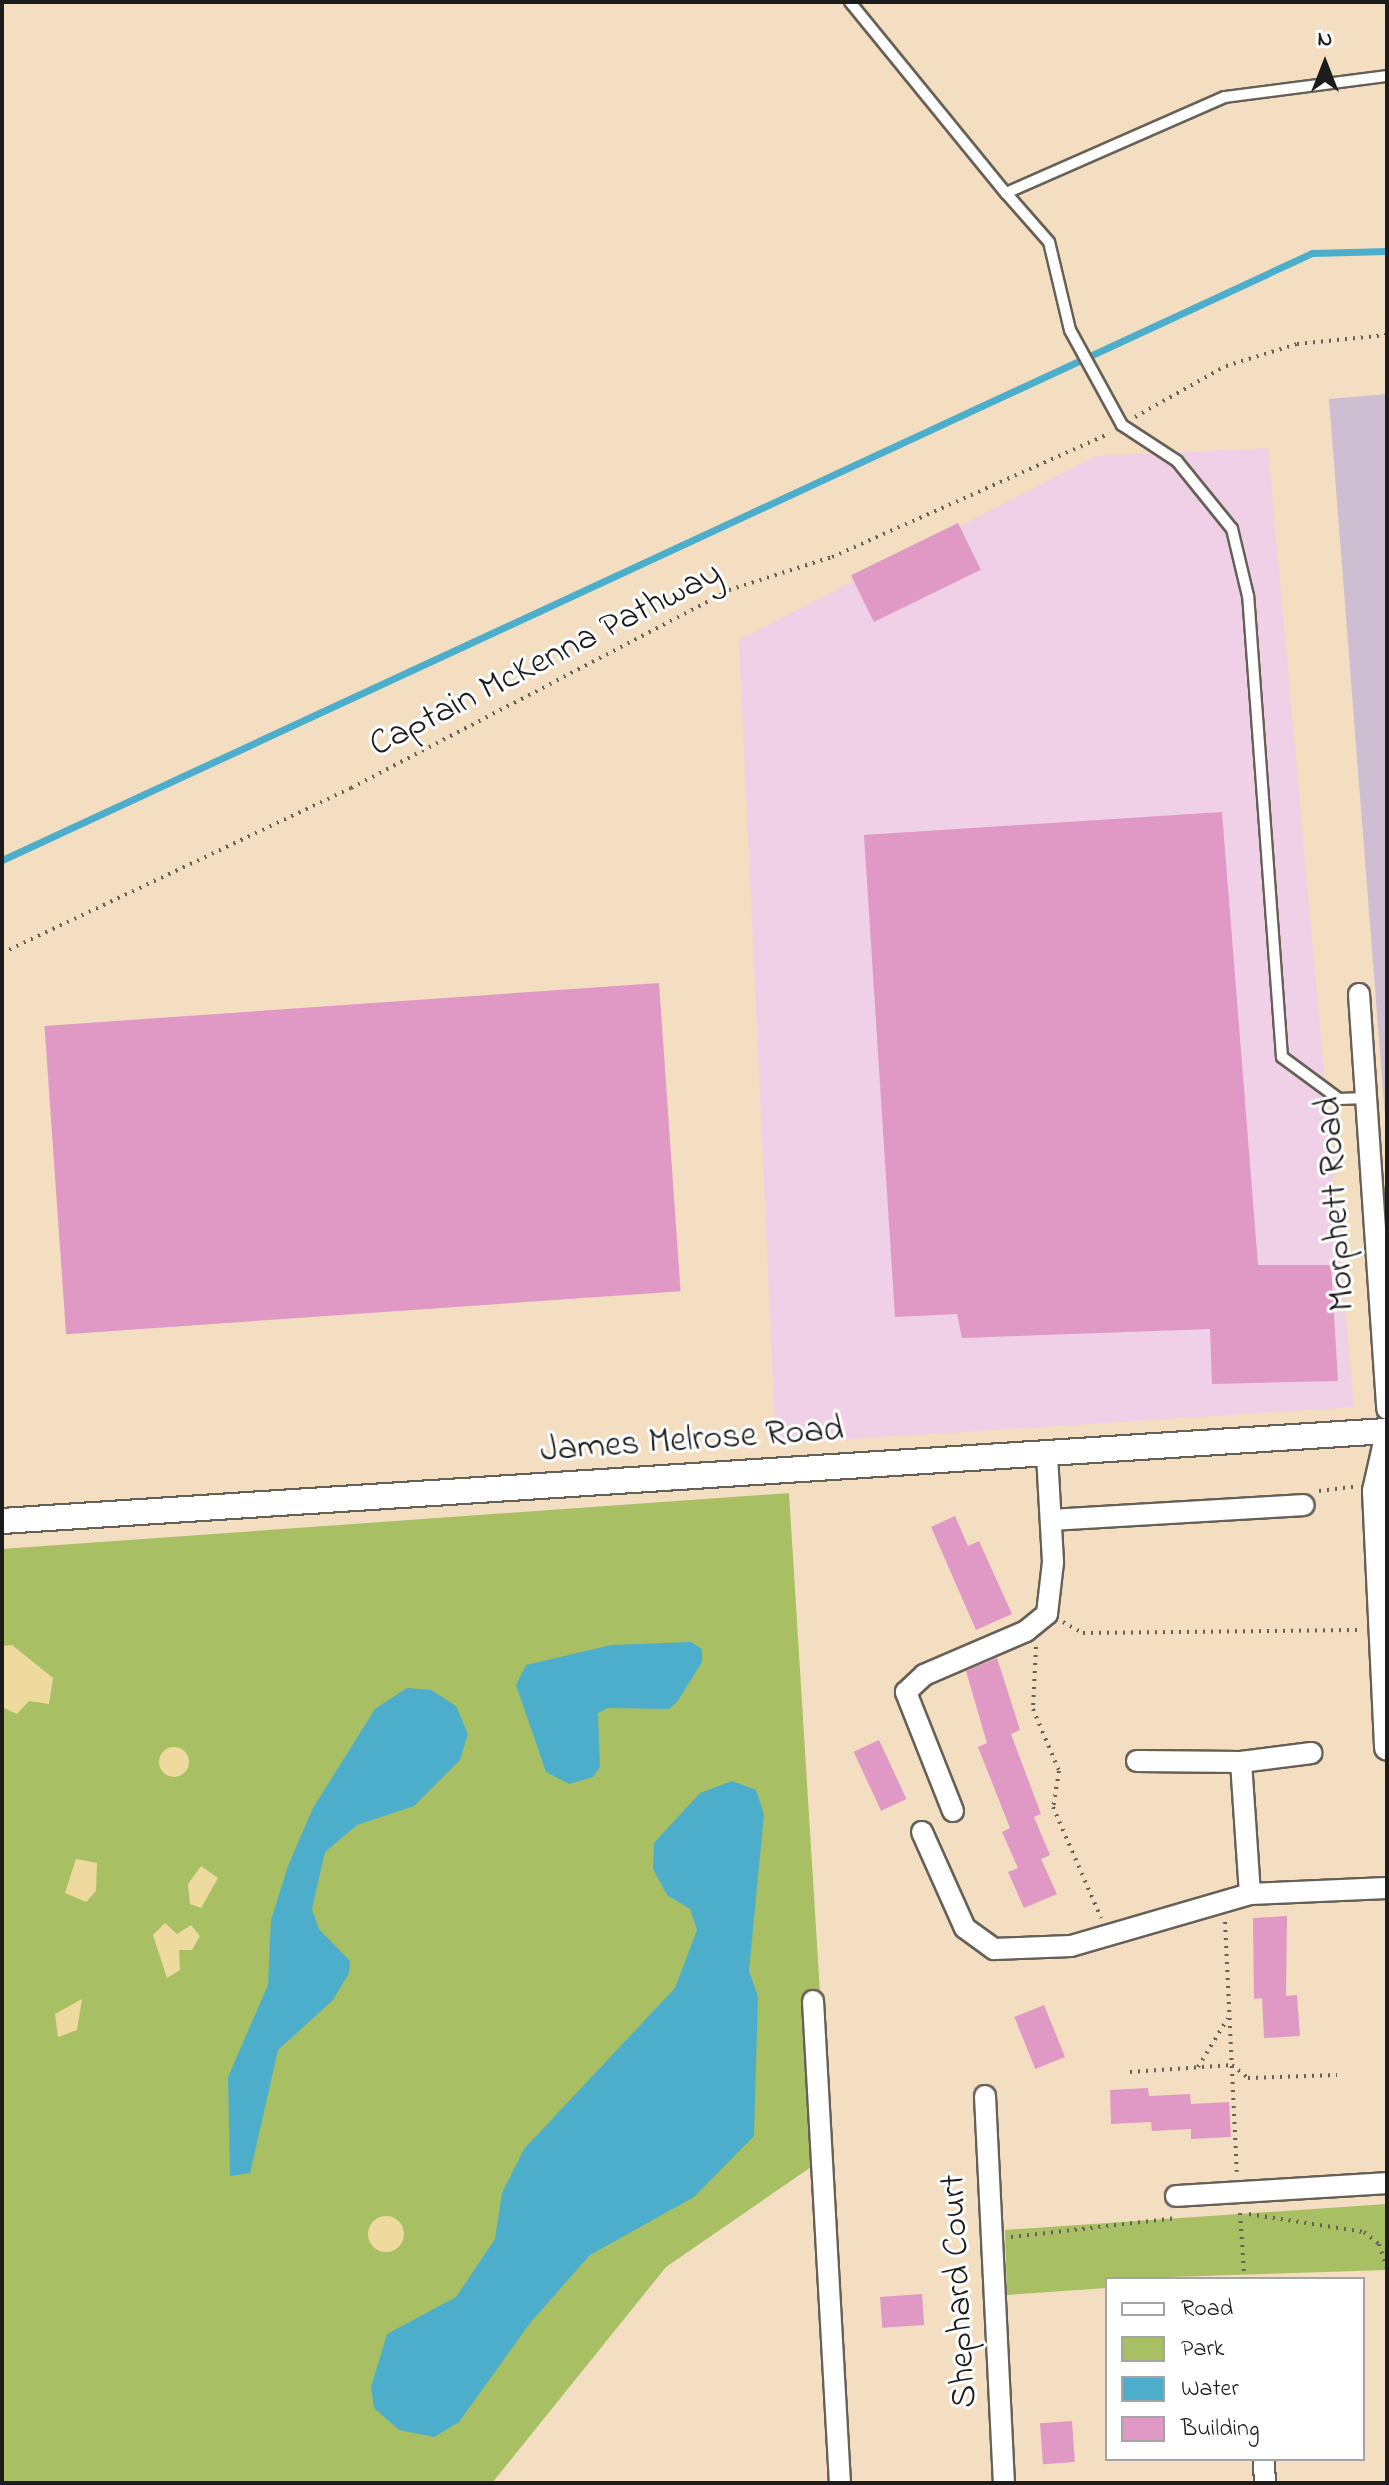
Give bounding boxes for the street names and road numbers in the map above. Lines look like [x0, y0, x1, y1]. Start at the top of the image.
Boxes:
street label: Captain McKenna Pathway [363, 552, 729, 768]
street label: Morphett Road [1308, 1095, 1366, 1313]
street label: James Melrose Road [539, 1409, 845, 1473]
street label: Shephard Court [932, 2173, 988, 2409]

